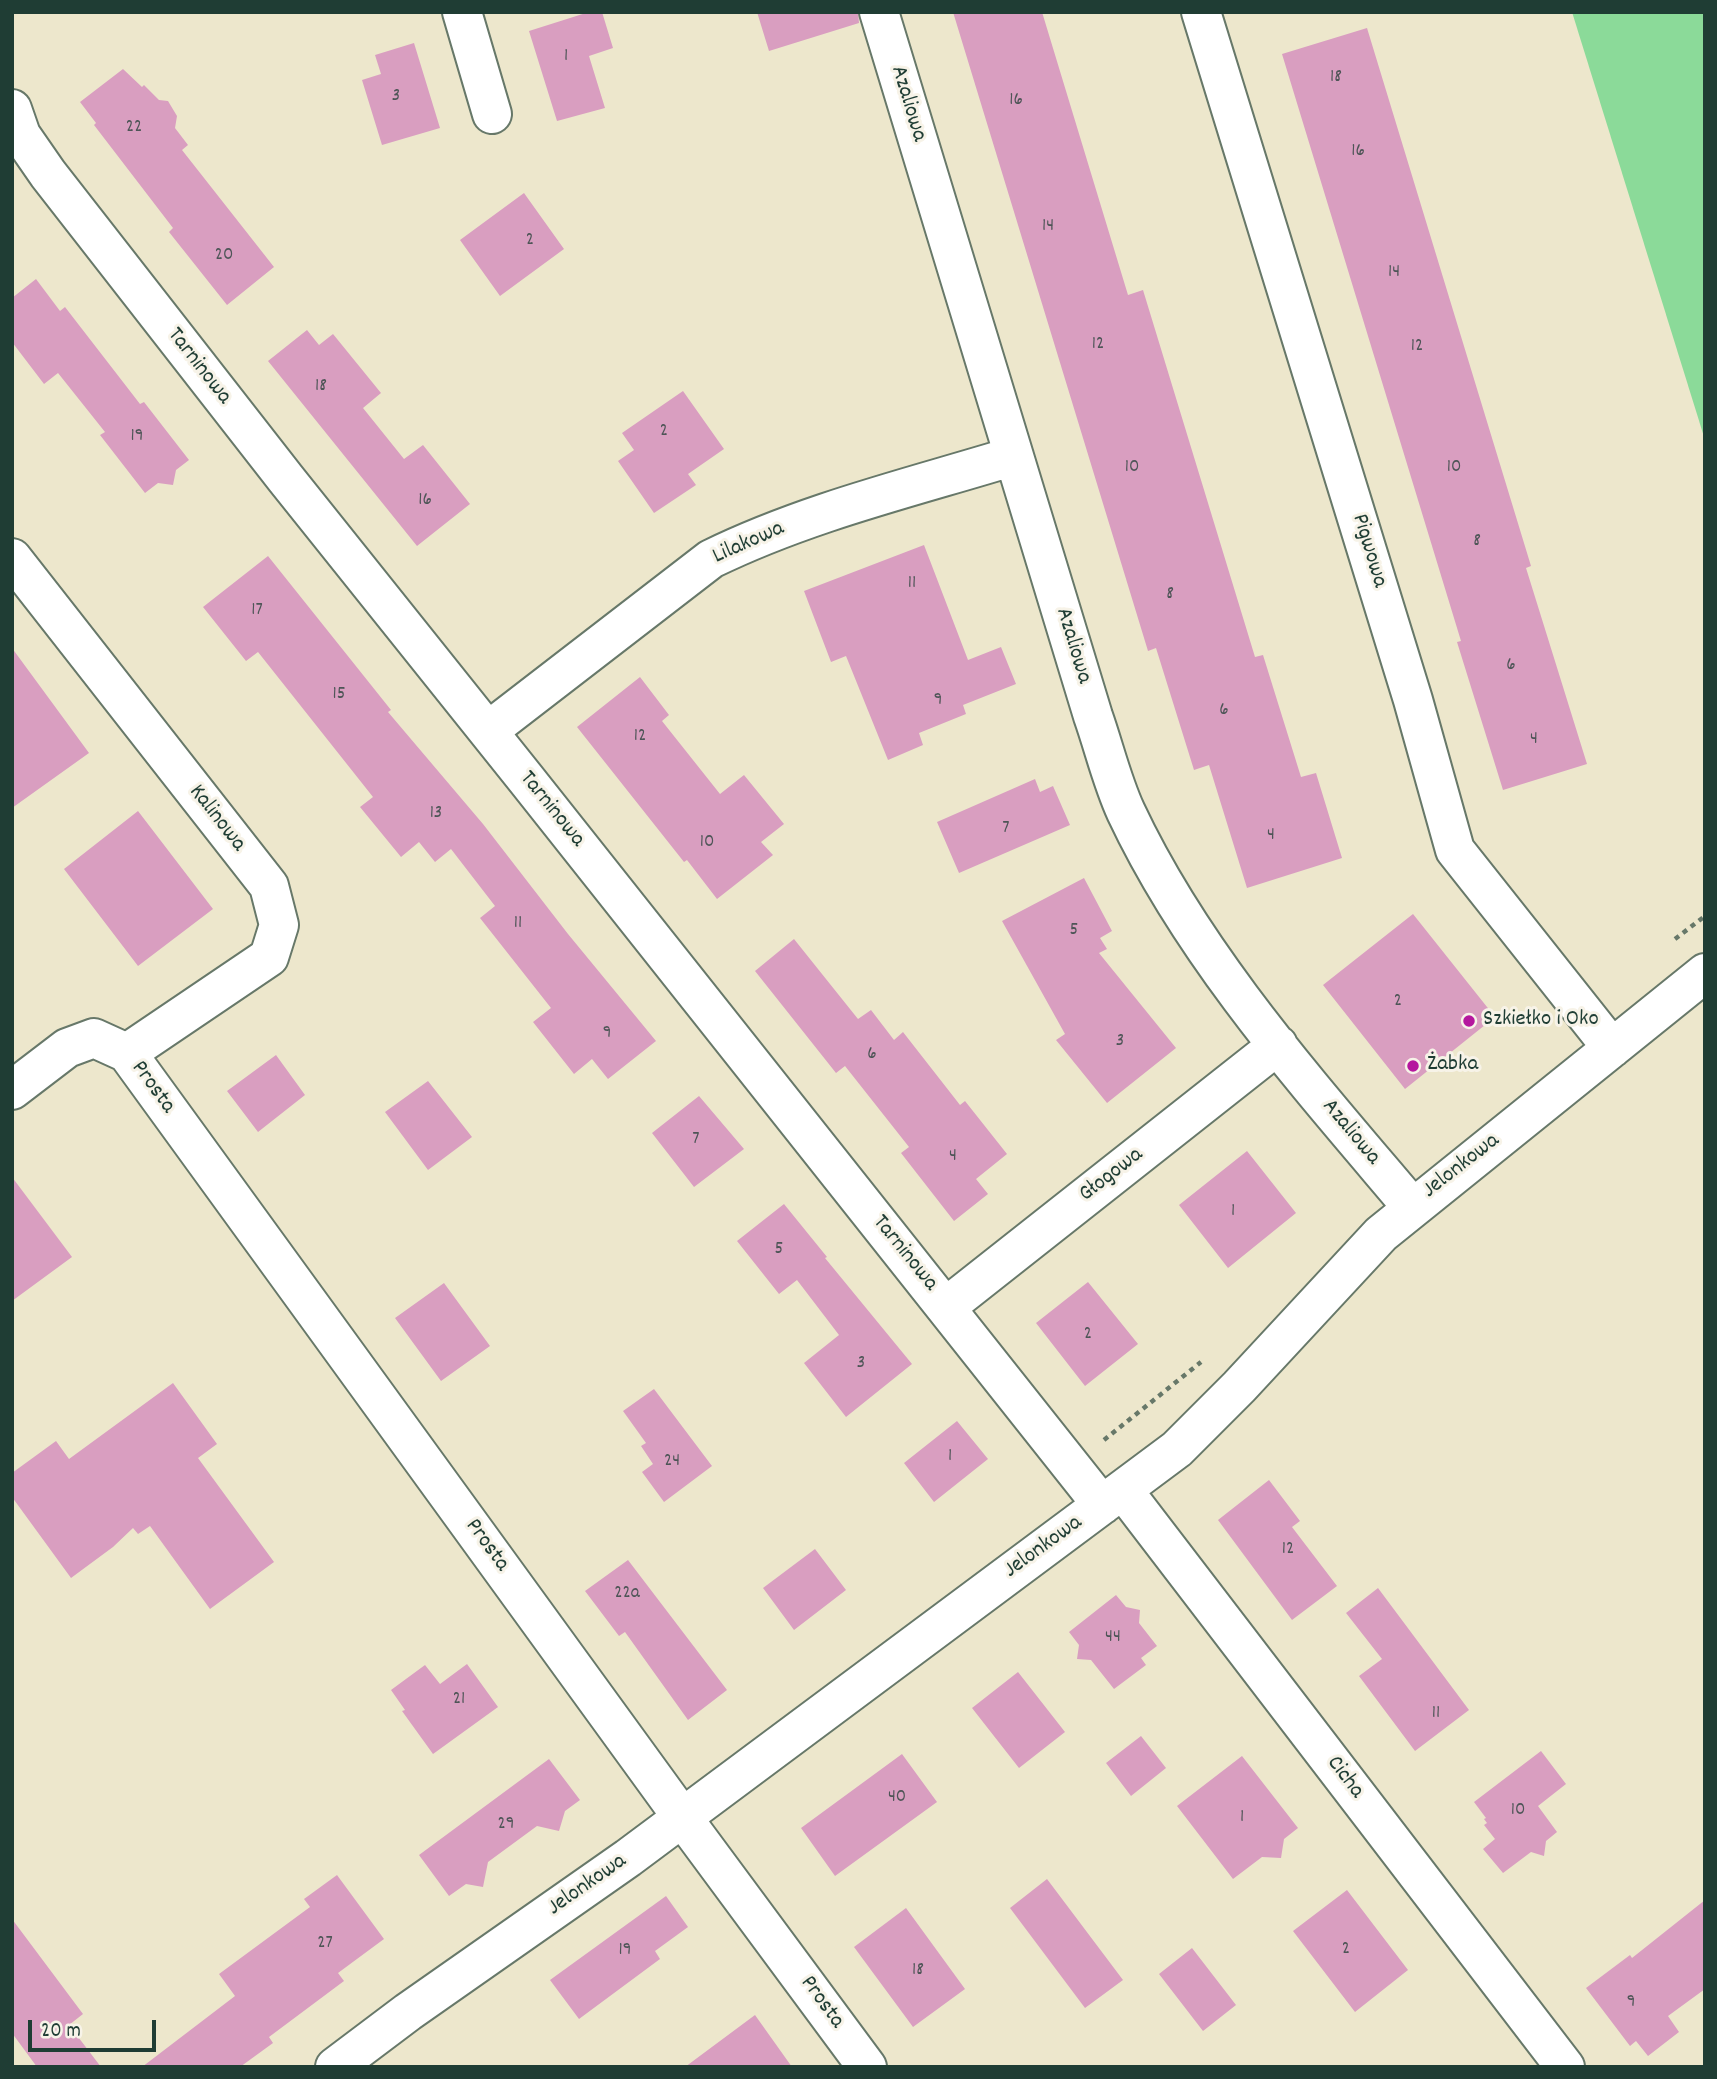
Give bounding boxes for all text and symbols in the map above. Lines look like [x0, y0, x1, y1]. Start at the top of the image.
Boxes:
house number: 1 [564, 46, 568, 68]
street label: Azaliowa [882, 63, 932, 145]
house number: 18 [1330, 67, 1342, 89]
house number: 3 [392, 86, 400, 108]
house number: 16 [1009, 90, 1023, 112]
house number: 22 [126, 117, 142, 139]
house number: 16 [1351, 141, 1365, 163]
house number: 14 [1042, 216, 1054, 238]
house number: 2 [526, 230, 534, 252]
house number: 20 [215, 245, 233, 267]
house number: 14 [1388, 262, 1400, 284]
street label: Tarninowa [159, 323, 237, 411]
house number: 12 [1092, 334, 1104, 356]
house number: 12 [1411, 336, 1423, 358]
house number: 18 [315, 376, 327, 398]
house number: 2 [660, 421, 668, 443]
house number: 19 [131, 426, 143, 448]
house number: 10 [1125, 457, 1139, 479]
house number: 10 [1447, 457, 1461, 479]
house number: 16 [418, 490, 432, 512]
street label: Pigwowa [1344, 511, 1392, 591]
street label: Lilakowa [709, 516, 789, 572]
house number: 8 [1473, 531, 1481, 553]
house number: 11 [908, 573, 916, 595]
house number: 8 [1166, 584, 1174, 606]
house number: 17 [251, 600, 263, 622]
street label: Azaliowa [1047, 605, 1097, 687]
house number: 6 [1506, 655, 1516, 677]
house number: 15 [333, 684, 345, 706]
house number: 9 [934, 690, 942, 712]
house number: 6 [1219, 700, 1229, 722]
house number: 12 [634, 726, 646, 748]
house number: 4 [1530, 729, 1538, 751]
street label: Tarninowa [512, 766, 590, 854]
street label: Kalinowa [181, 780, 251, 858]
house number: 13 [430, 803, 442, 825]
house number: 7 [1002, 818, 1010, 840]
house number: 4 [1267, 825, 1275, 847]
house number: 10 [700, 832, 714, 854]
house number: 11 [514, 913, 522, 935]
house number: 5 [1070, 920, 1078, 942]
house number: 2 [1394, 991, 1402, 1013]
place label: Szkiełko i Oko [1483, 1007, 1599, 1035]
marker: Szkiełko i Oko [1461, 1013, 1477, 1029]
house number: 9 [603, 1023, 611, 1045]
house number: 3 [1116, 1031, 1124, 1053]
house number: 6 [867, 1044, 877, 1066]
place label: Żabka [1427, 1052, 1478, 1080]
street label: Prosta [124, 1056, 180, 1120]
marker: Żabka [1405, 1058, 1421, 1074]
street label: Azaliowa [1314, 1094, 1386, 1172]
street label: Jelonkowa [1418, 1128, 1506, 1206]
house number: 7 [692, 1129, 700, 1151]
street label: Głogowa [1075, 1142, 1149, 1210]
house number: 4 [949, 1146, 957, 1168]
house number: 1 [1231, 1201, 1235, 1223]
street label: Tarninowa [865, 1210, 943, 1298]
house number: 5 [775, 1239, 783, 1261]
house number: 2 [1084, 1324, 1092, 1346]
house number: 3 [857, 1353, 865, 1375]
house number: 1 [948, 1446, 952, 1468]
house number: 24 [664, 1451, 680, 1473]
street label: Jelonkowa [999, 1510, 1089, 1586]
street label: Prosta [458, 1514, 514, 1578]
house number: 12 [1282, 1539, 1294, 1561]
house number: 22a [614, 1583, 640, 1605]
house number: 44 [1105, 1627, 1121, 1649]
house number: 21 [453, 1689, 465, 1711]
house number: 11 [1432, 1703, 1440, 1725]
street label: Cicha [1319, 1751, 1369, 1805]
house number: 40 [888, 1787, 906, 1809]
house number: 10 [1511, 1800, 1525, 1822]
house number: 1 [1240, 1807, 1244, 1829]
house number: 29 [497, 1814, 515, 1836]
street label: Jelonkowa [543, 1849, 633, 1923]
house number: 27 [317, 1933, 333, 1955]
house number: 2 [1342, 1939, 1350, 1961]
house number: 19 [619, 1940, 631, 1962]
house number: 18 [912, 1960, 924, 1982]
street label: Prosta [793, 1971, 849, 2035]
house number: 9 [1627, 1992, 1635, 2014]
scale bar [32, 2006, 159, 2050]
text: 20 m [41, 2017, 81, 2047]

